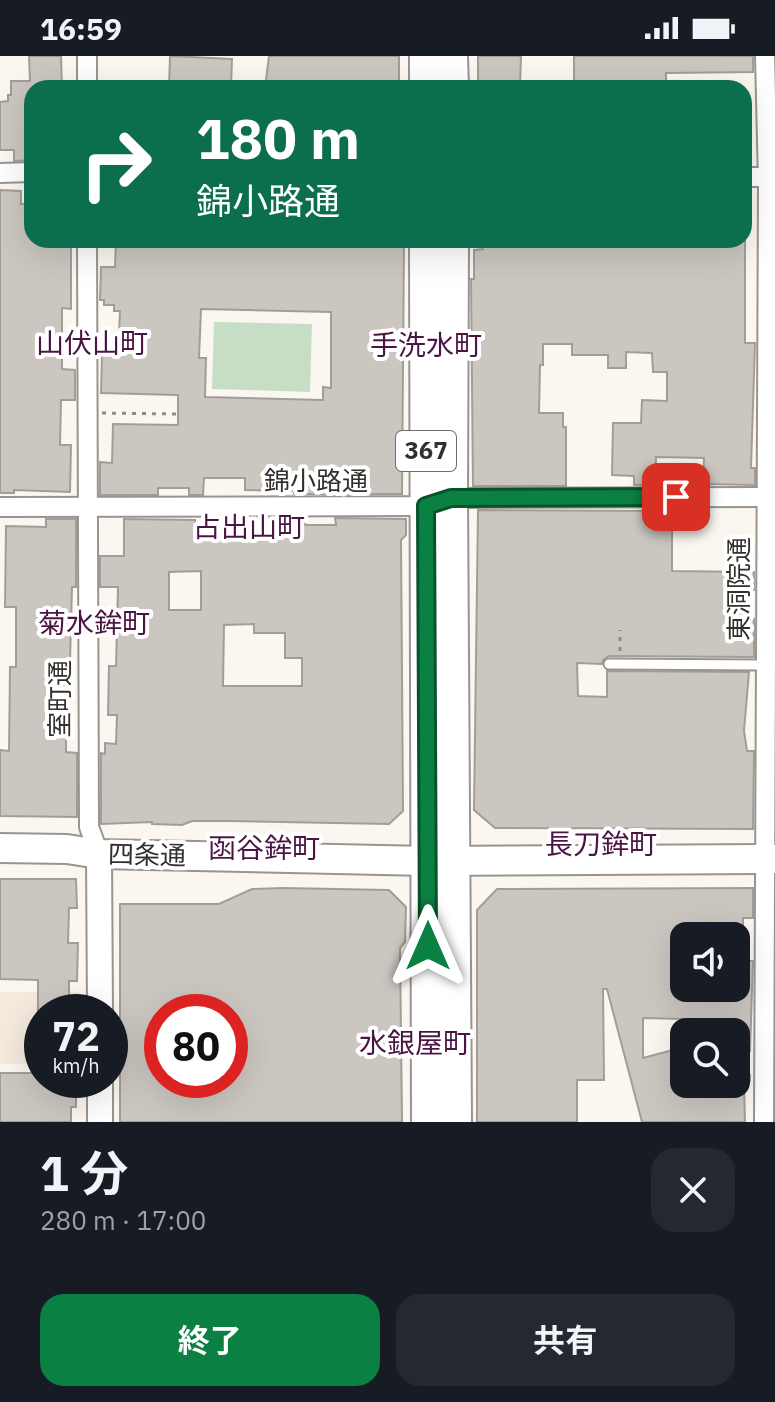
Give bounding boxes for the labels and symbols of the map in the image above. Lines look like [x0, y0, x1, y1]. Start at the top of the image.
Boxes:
district label: 山伏山町 [36, 324, 148, 361]
district label: 手洗水町 [370, 326, 482, 363]
road number: 367 [396, 431, 456, 471]
street label: 錦小路通 [264, 463, 368, 497]
pin [642, 463, 710, 531]
district label: 占出山町 [193, 508, 305, 545]
street label: 東洞院通 [721, 537, 755, 641]
district label: 菊水鉾町 [38, 604, 150, 641]
street label: 室町通 [42, 660, 76, 738]
district label: 長刀鉾町 [545, 825, 657, 862]
district label: 函谷鉾町 [208, 829, 320, 866]
street label: 四条通 [108, 836, 186, 872]
position arrow [386, 904, 470, 988]
speed limit sign: 80 [144, 994, 248, 1098]
district label: 水銀屋町 [359, 1024, 471, 1061]

